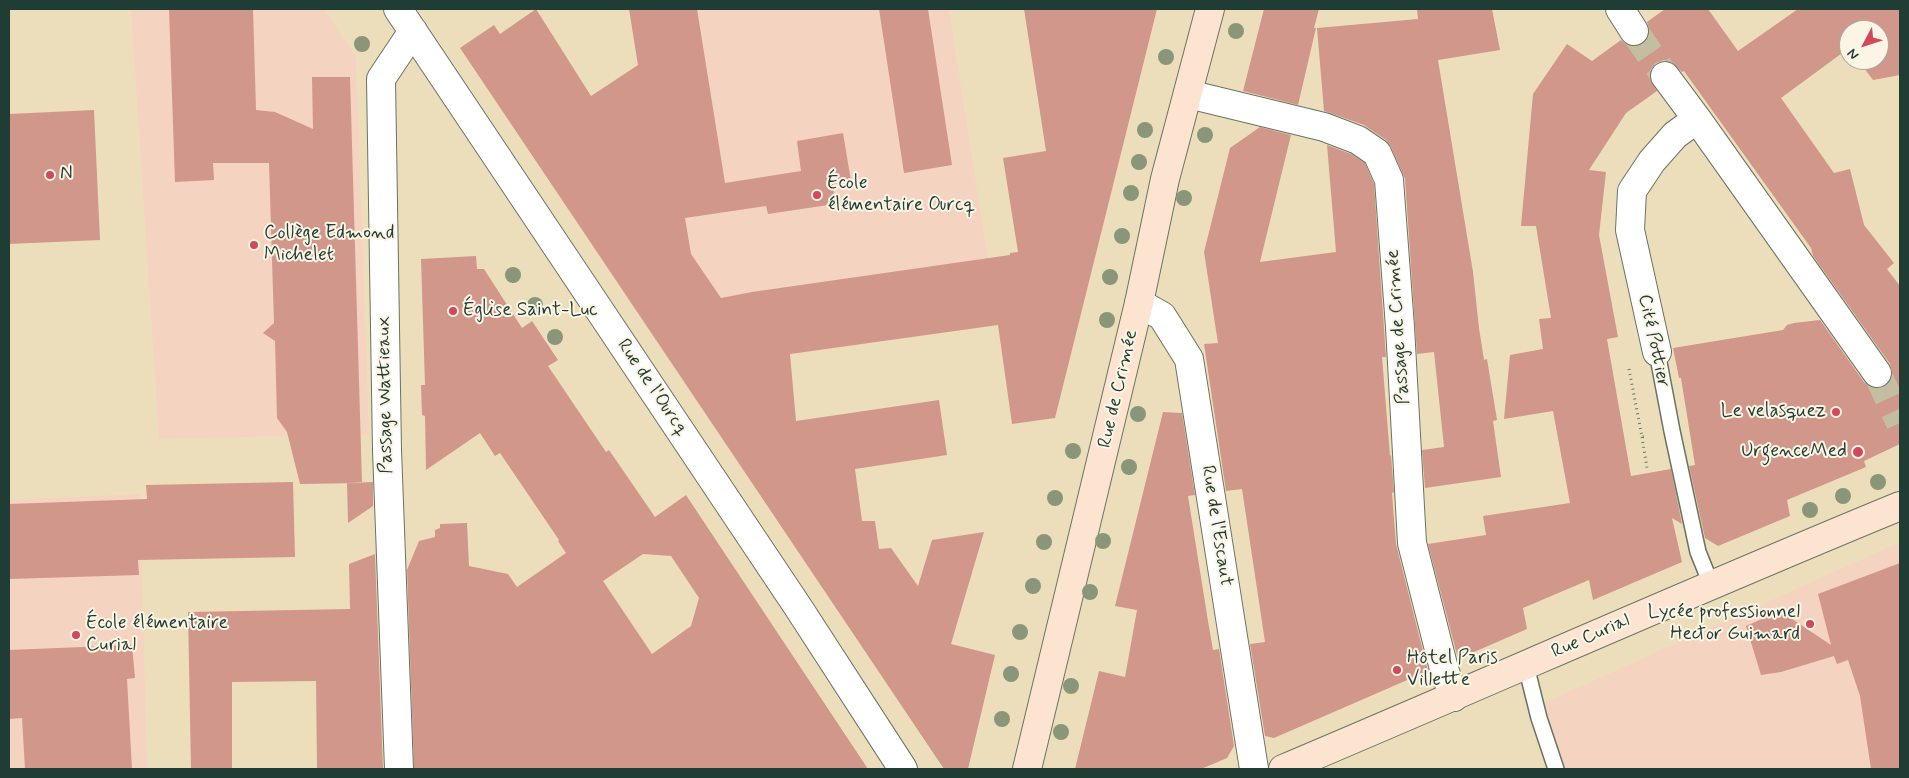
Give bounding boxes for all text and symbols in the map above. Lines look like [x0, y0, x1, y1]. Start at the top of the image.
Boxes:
north arrow [1839, 20, 1889, 70]
text: N [1843, 45, 1863, 63]
place label: N [60, 164, 73, 186]
marker: N [44, 169, 56, 181]
place label: École élémentaire Ourcq [827, 173, 975, 217]
marker: École élémentaire Ourcq [811, 189, 823, 201]
place label: Collège Edmond Michelet [264, 223, 394, 267]
marker: Collège Edmond Michelet [248, 239, 260, 251]
street label: Passage de Crimée [1382, 249, 1416, 405]
street label: Cité Pottier [1632, 292, 1674, 390]
place label: Église Saint-Luc [463, 300, 598, 322]
marker: Église Saint-Luc [447, 305, 459, 317]
street label: Passage Wattieaux [373, 316, 399, 474]
street label: Rue de Crimée [1094, 328, 1144, 450]
street label: Rue de l'Ourcq [611, 335, 693, 441]
place label: Le velasquez [1721, 401, 1826, 423]
marker: Le velasquez [1830, 406, 1842, 418]
place label: UrgenceMed [1741, 441, 1847, 463]
marker: UrgenceMed [1851, 445, 1865, 459]
street label: Rue de l'Escaut [1195, 464, 1237, 588]
place label: Lycée professionnel Hector Guimard [1648, 602, 1800, 646]
street label: Rue Curial [1548, 610, 1634, 664]
place label: École élémentaire Curial [86, 613, 228, 657]
marker: Lycée professionnel Hector Guimard [1804, 618, 1816, 630]
marker: École élémentaire Curial [70, 629, 82, 641]
place label: Hôtel Paris Villette [1407, 648, 1498, 692]
marker: Hôtel Paris Villette [1391, 664, 1403, 676]

